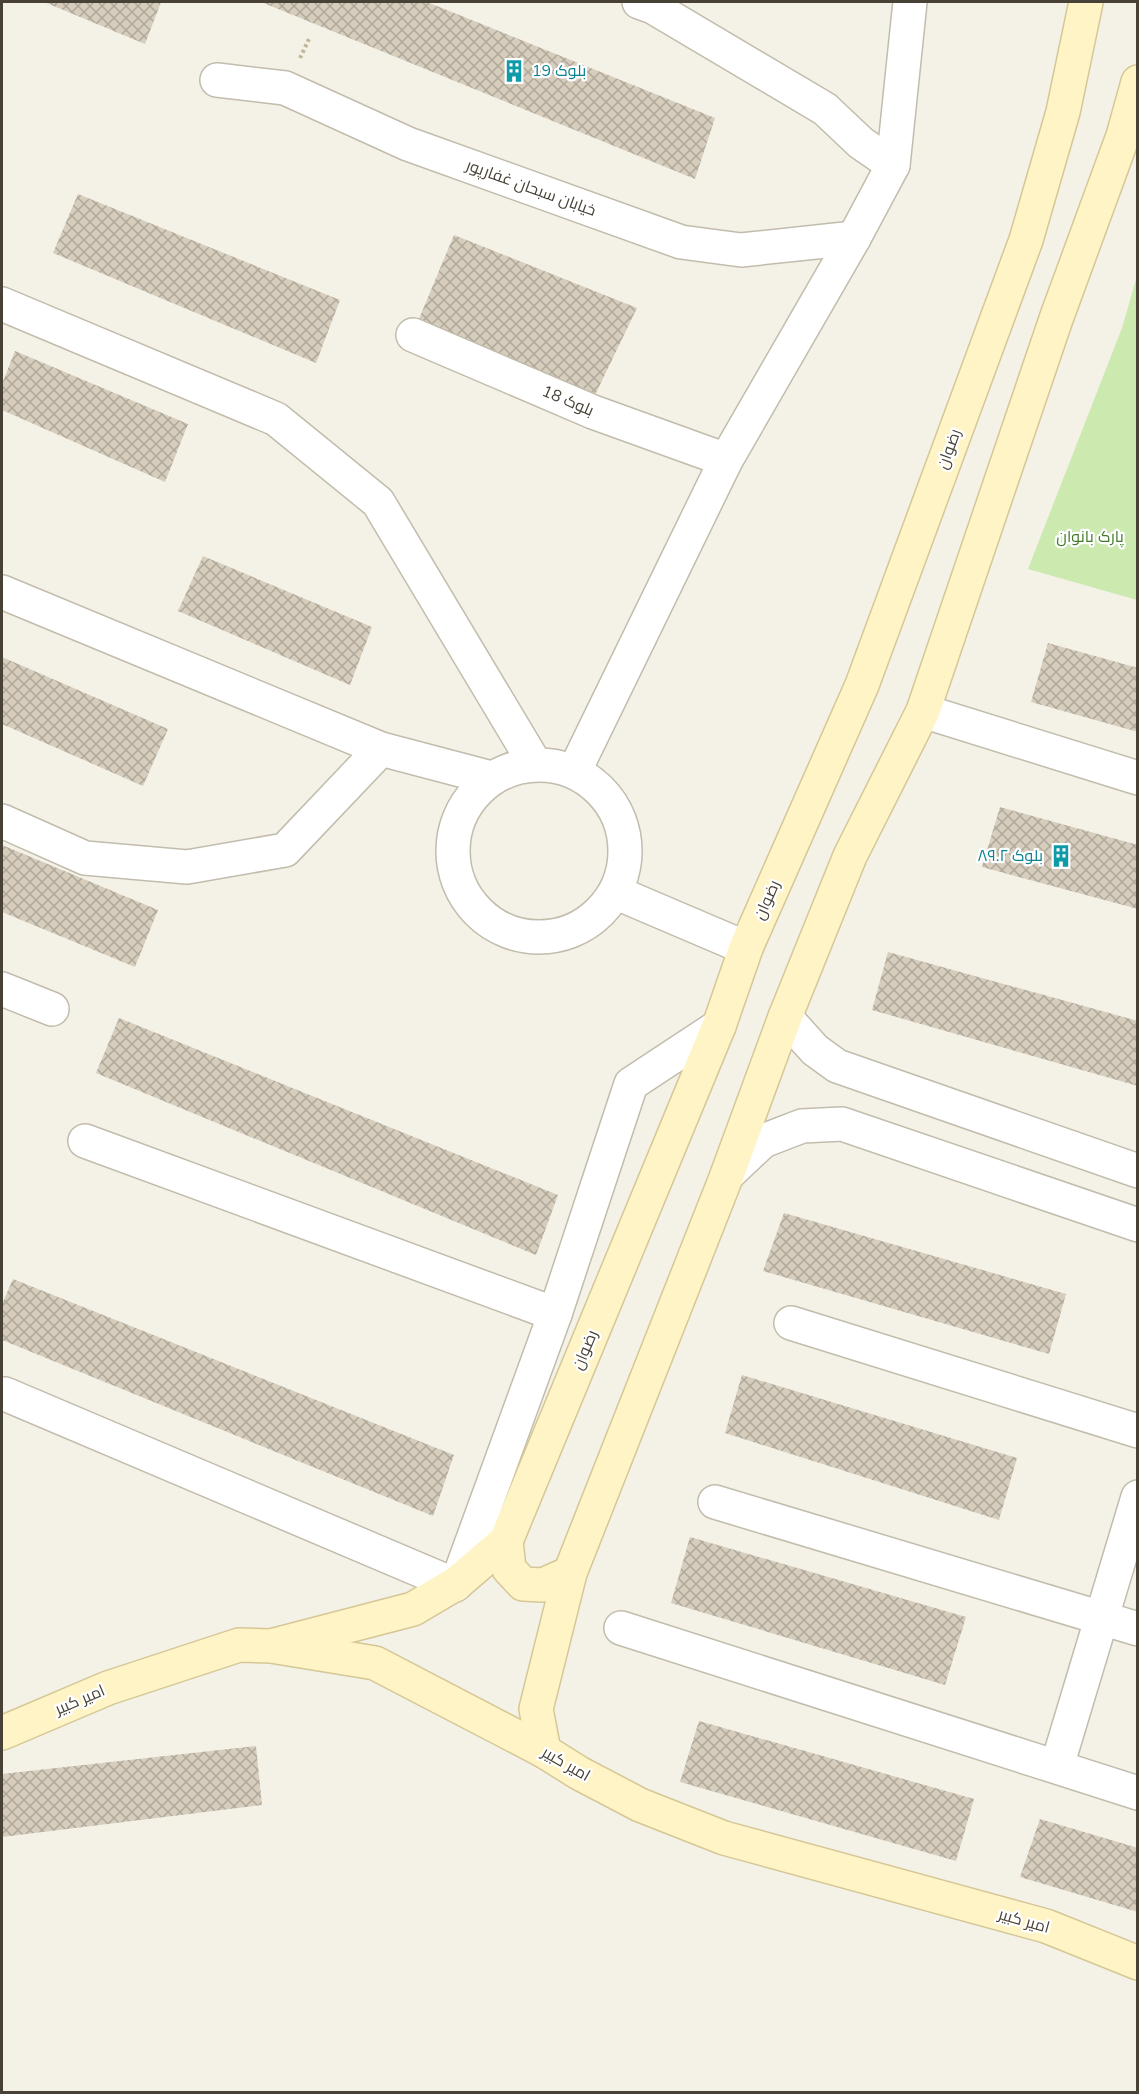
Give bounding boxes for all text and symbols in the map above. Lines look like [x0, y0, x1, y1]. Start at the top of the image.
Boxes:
building icon: بلوک 19 [501, 58, 527, 84]
place label: بلوک 19 [532, 60, 586, 82]
street label: خیابان سبحان غفارپور [462, 154, 599, 222]
street label: بلوک 18 [539, 380, 597, 422]
street label: رضوان [932, 426, 966, 472]
park label: پارک بانوان [1056, 526, 1124, 548]
building icon: بلوک ۸۹.۲ [1048, 843, 1074, 869]
place label: بلوک ۸۹.۲ [978, 845, 1043, 867]
street label: رضوان [749, 877, 785, 923]
street label: رضوان [567, 1327, 603, 1373]
street label: امیر کبیر [51, 1680, 108, 1721]
street label: امیر کبیر [537, 1741, 594, 1787]
street label: امیر کبیر [995, 1903, 1052, 1939]

